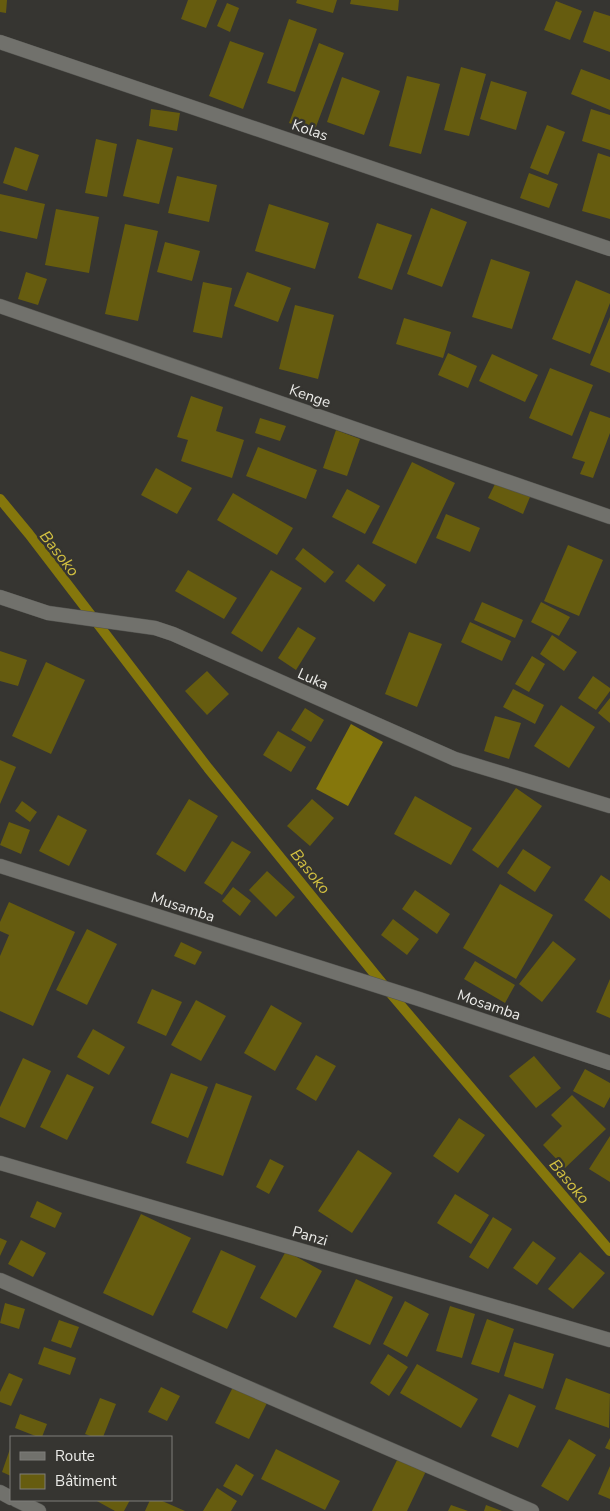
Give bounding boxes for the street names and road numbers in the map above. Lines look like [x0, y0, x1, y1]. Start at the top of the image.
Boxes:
street label: Kolas [289, 114, 331, 146]
street label: Kenge [287, 380, 333, 412]
street label: Luka [294, 663, 332, 695]
street label: Musamba [149, 887, 217, 927]
street label: Mosamba [455, 985, 523, 1025]
street label: Panzi [290, 1221, 330, 1251]

